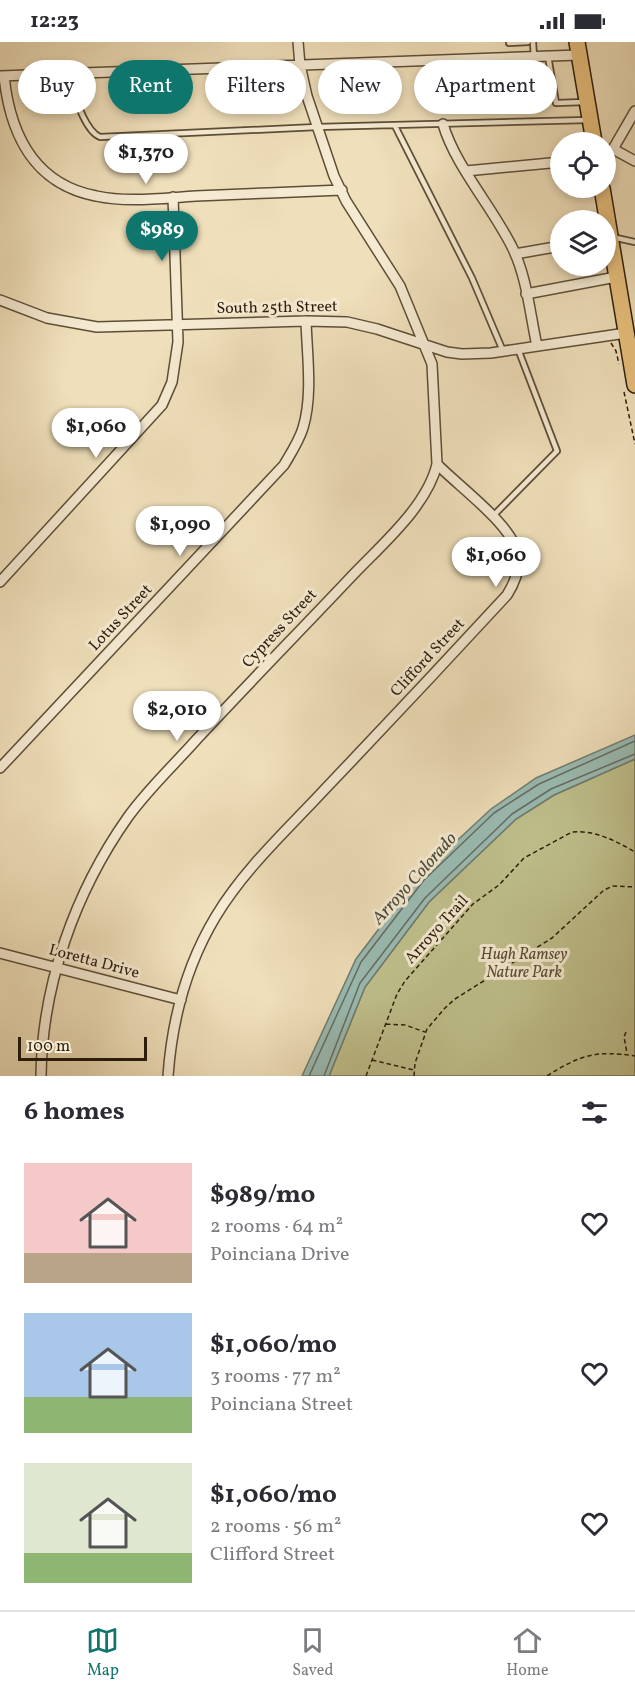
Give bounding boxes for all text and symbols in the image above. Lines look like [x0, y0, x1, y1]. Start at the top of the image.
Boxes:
text: 12:23 [30, 6, 79, 37]
chip: Buy [18, 60, 96, 114]
chip: Rent [108, 60, 193, 114]
chip: Filters [205, 60, 306, 114]
chip: New [318, 60, 402, 114]
chip: Apartment [414, 60, 557, 114]
map controls [550, 132, 616, 276]
button: locate [550, 132, 616, 198]
pin: $1,370 [97, 134, 195, 185]
text: $1,370 [118, 139, 174, 167]
button: layers [550, 210, 616, 276]
pin: $989 [126, 211, 198, 262]
text: $989 [140, 216, 184, 244]
street label: South 25th Street [216, 296, 338, 320]
pin: $1,060 [47, 408, 145, 459]
text: $1,060 [66, 413, 126, 441]
pin: $1,090 [131, 506, 229, 557]
text: $1,090 [150, 511, 210, 539]
pin: $1,060 [447, 537, 545, 588]
text: $1,060 [466, 542, 526, 570]
street label: Lotus Street [84, 579, 158, 656]
street label: Cypress Street [238, 584, 323, 673]
street label: Clifford Street [386, 614, 470, 702]
pin: $2,010 [128, 691, 226, 742]
text: $2,010 [147, 696, 207, 724]
water label: Arroyo Colorado [366, 827, 463, 931]
street label: Arroyo Trail [400, 891, 474, 969]
street label: Loretta Drive [46, 939, 142, 985]
park label: Hugh Ramsey Nature Park [481, 944, 567, 984]
scale bar [18, 1034, 147, 1061]
text: 100 m [27, 1036, 70, 1058]
text: 6 homes [24, 1094, 125, 1130]
icon: filters [578, 1096, 611, 1129]
text: $989/mo [210, 1177, 315, 1213]
icon: home [72, 1187, 144, 1259]
icon: heart [578, 1207, 611, 1240]
text: 2 rooms · 64 m² [210, 1213, 343, 1241]
text: Poinciana Drive [210, 1241, 349, 1269]
text: $1,060/mo [210, 1327, 337, 1363]
icon: home [72, 1337, 144, 1409]
icon: heart [578, 1357, 611, 1390]
text: 3 rooms · 77 m² [210, 1363, 341, 1391]
text: Poinciana Street [210, 1391, 353, 1419]
text: $1,060/mo [210, 1477, 337, 1513]
icon: home [72, 1487, 144, 1559]
icon: heart [578, 1507, 611, 1540]
text: 2 rooms · 56 m² [210, 1513, 341, 1541]
text: Clifford Street [210, 1541, 335, 1569]
tab: Map [86, 1624, 119, 1682]
tab: Saved [292, 1624, 333, 1682]
tab: Home [506, 1624, 549, 1682]

